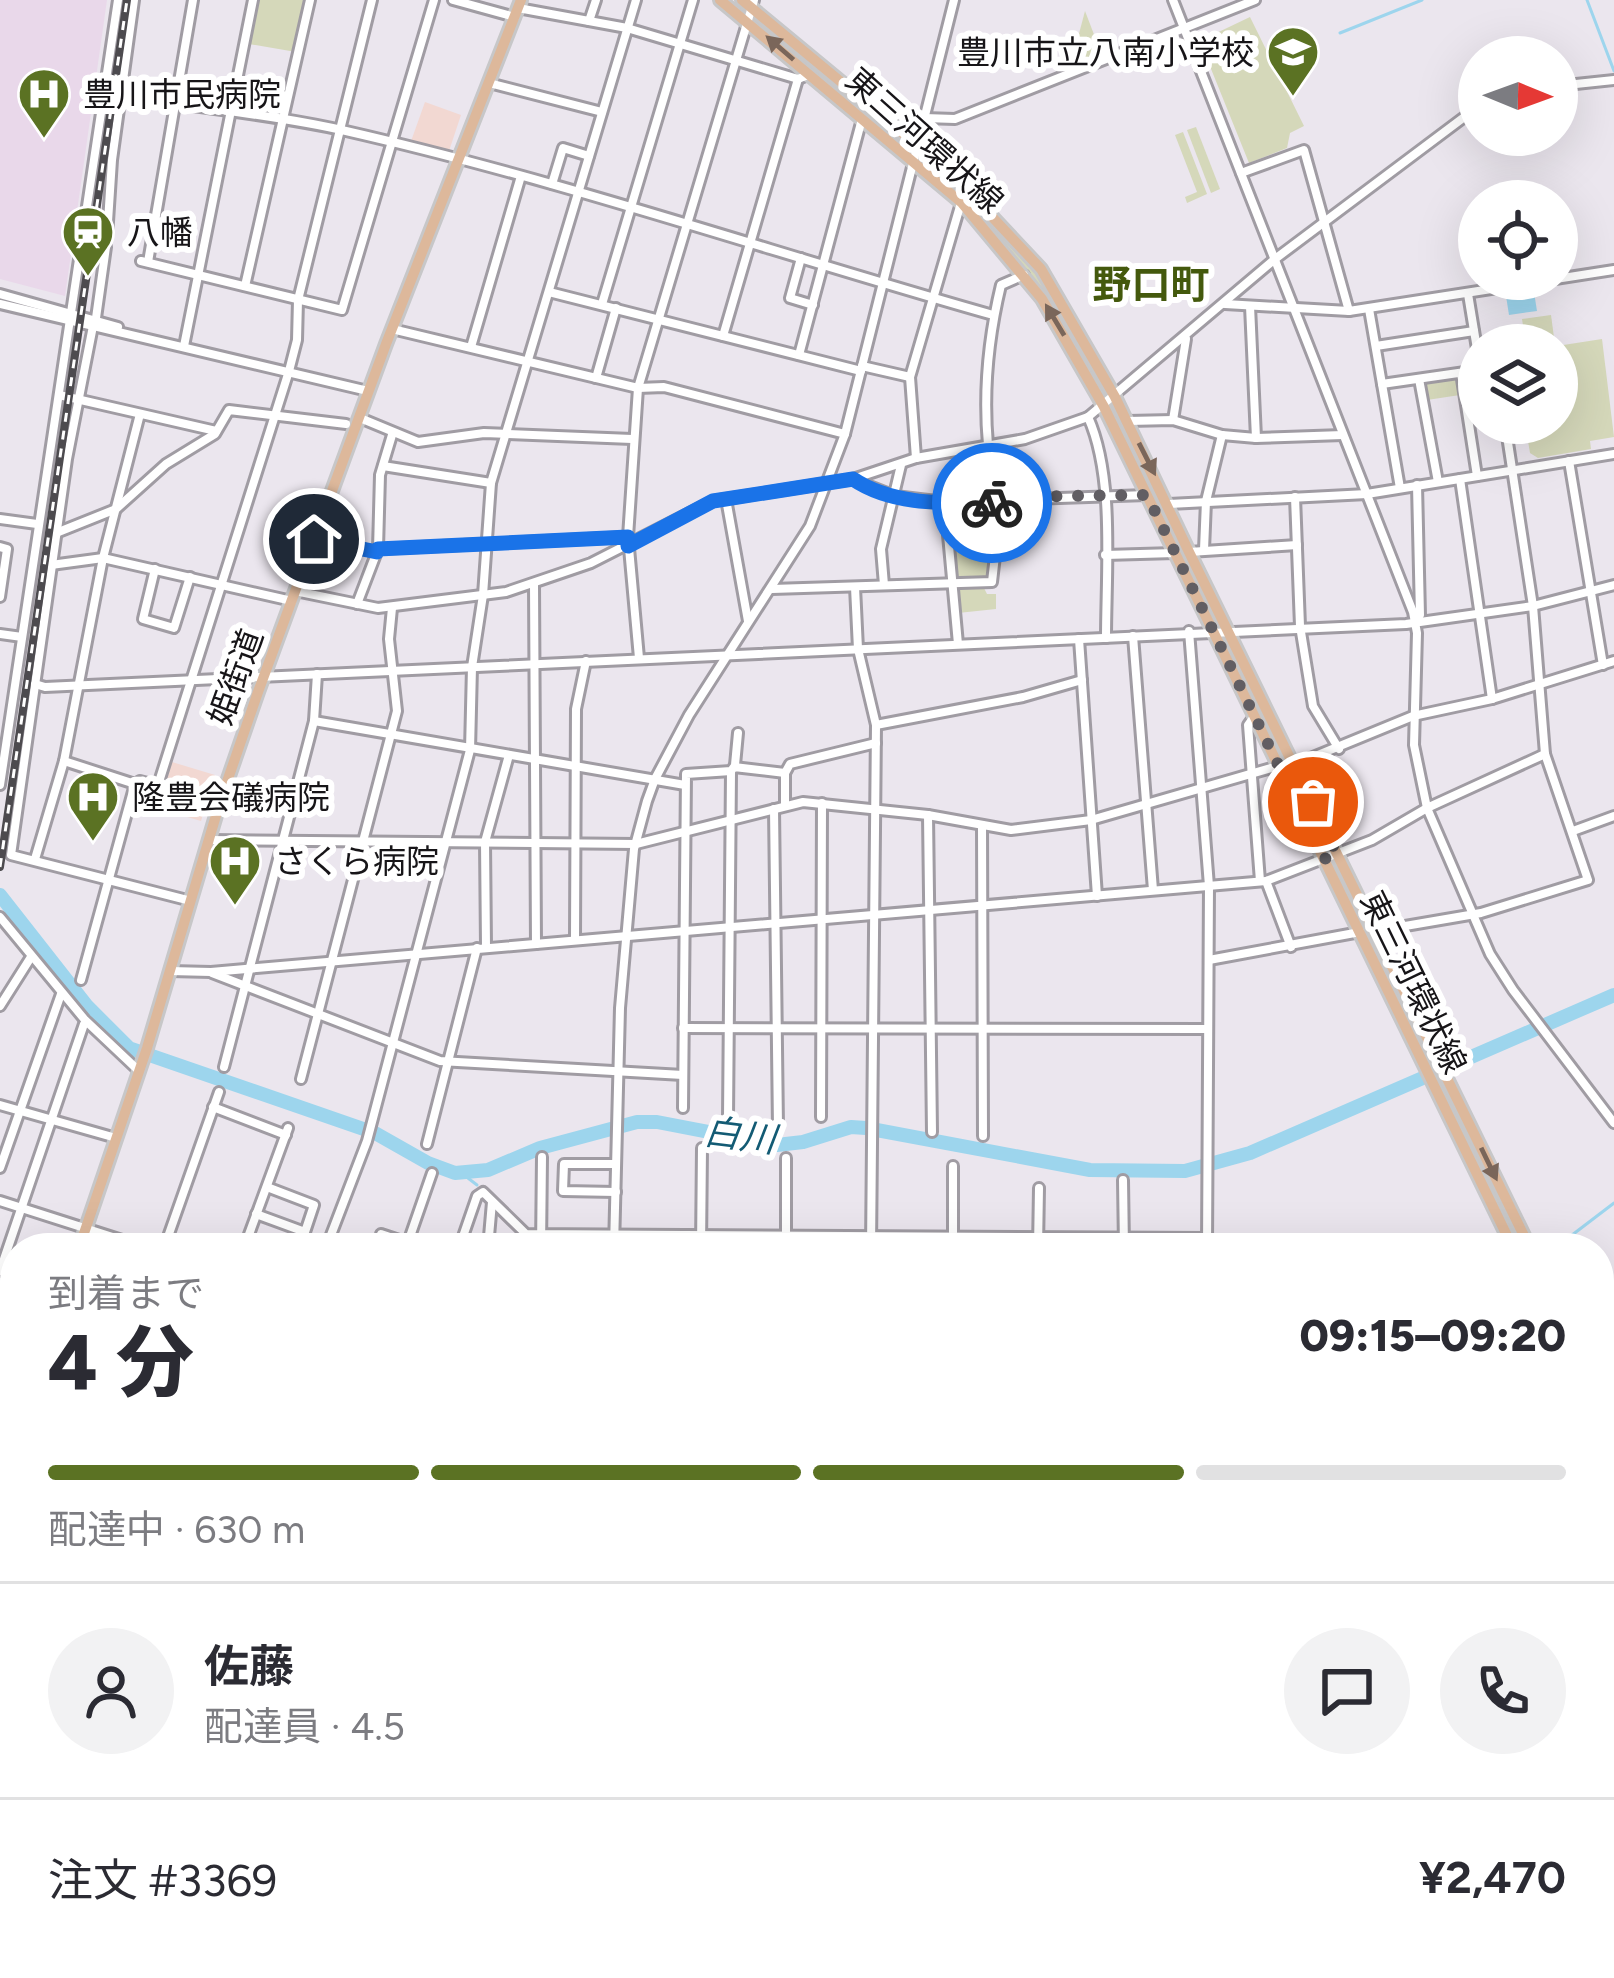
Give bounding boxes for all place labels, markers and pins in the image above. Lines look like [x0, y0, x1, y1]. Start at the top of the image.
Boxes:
school or university icon: 豊川市立八南小学校 [1265, 24, 1321, 98]
place label: 豊川市立八南小学校 [957, 33, 1254, 72]
hospital icon: 豊川市民病院 [16, 66, 72, 140]
place label: 豊川市民病院 [83, 75, 281, 114]
station icon: 八幡 [60, 204, 116, 278]
place label: 八幡 [127, 213, 193, 252]
pin [263, 488, 365, 590]
pin [1262, 751, 1364, 853]
hospital icon: 隆豊会礒病院 [65, 769, 121, 843]
place label: 隆豊会礒病院 [132, 778, 330, 817]
hospital icon: さくら病院 [207, 833, 263, 907]
place label: さくら病院 [274, 842, 439, 881]

